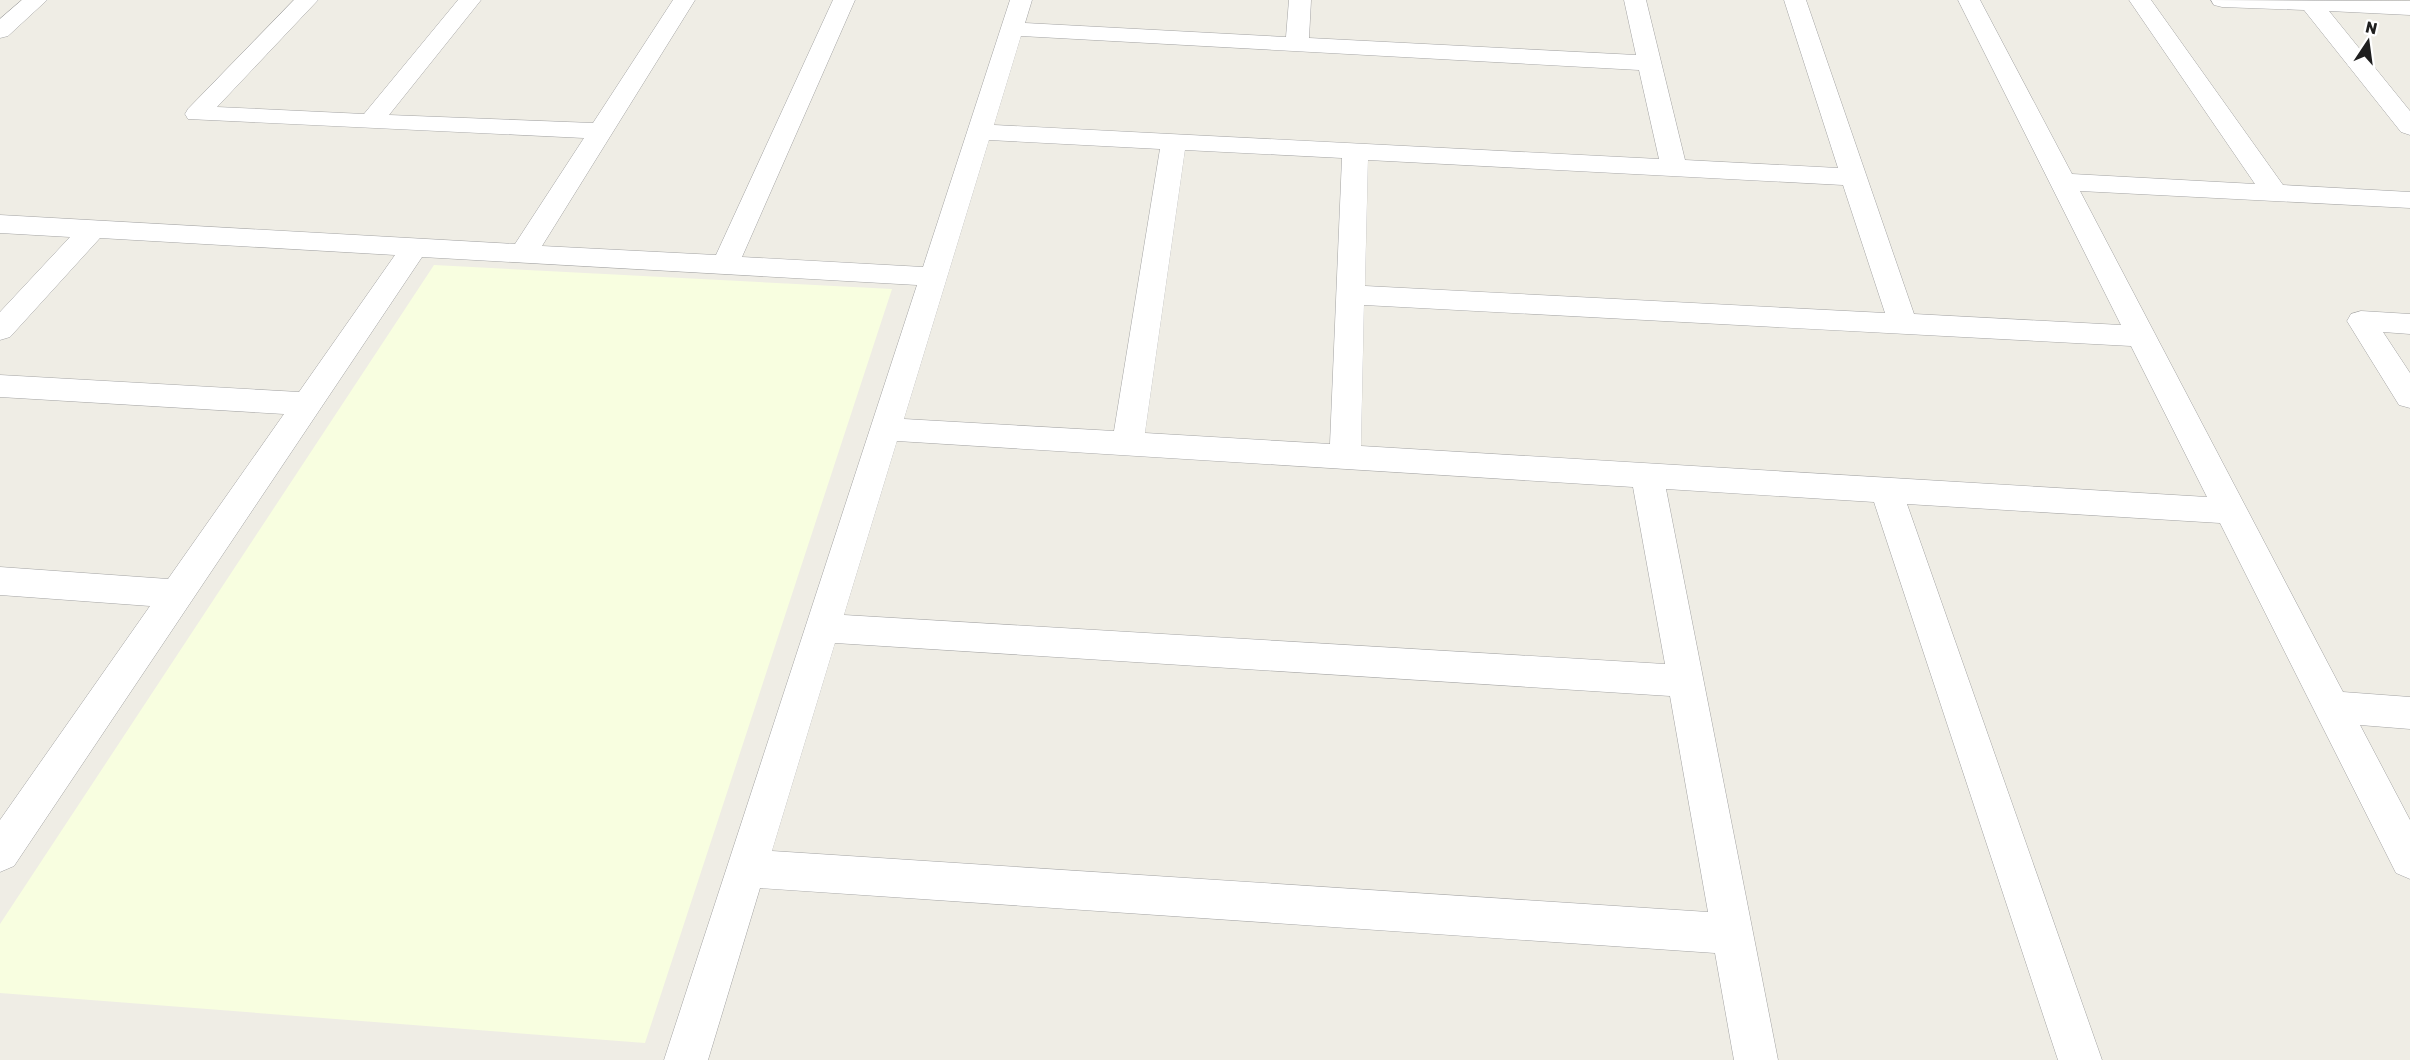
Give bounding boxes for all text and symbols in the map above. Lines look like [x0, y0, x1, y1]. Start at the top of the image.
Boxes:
north arrow [2338, 12, 2398, 72]
text: N [2364, 17, 2379, 38]

